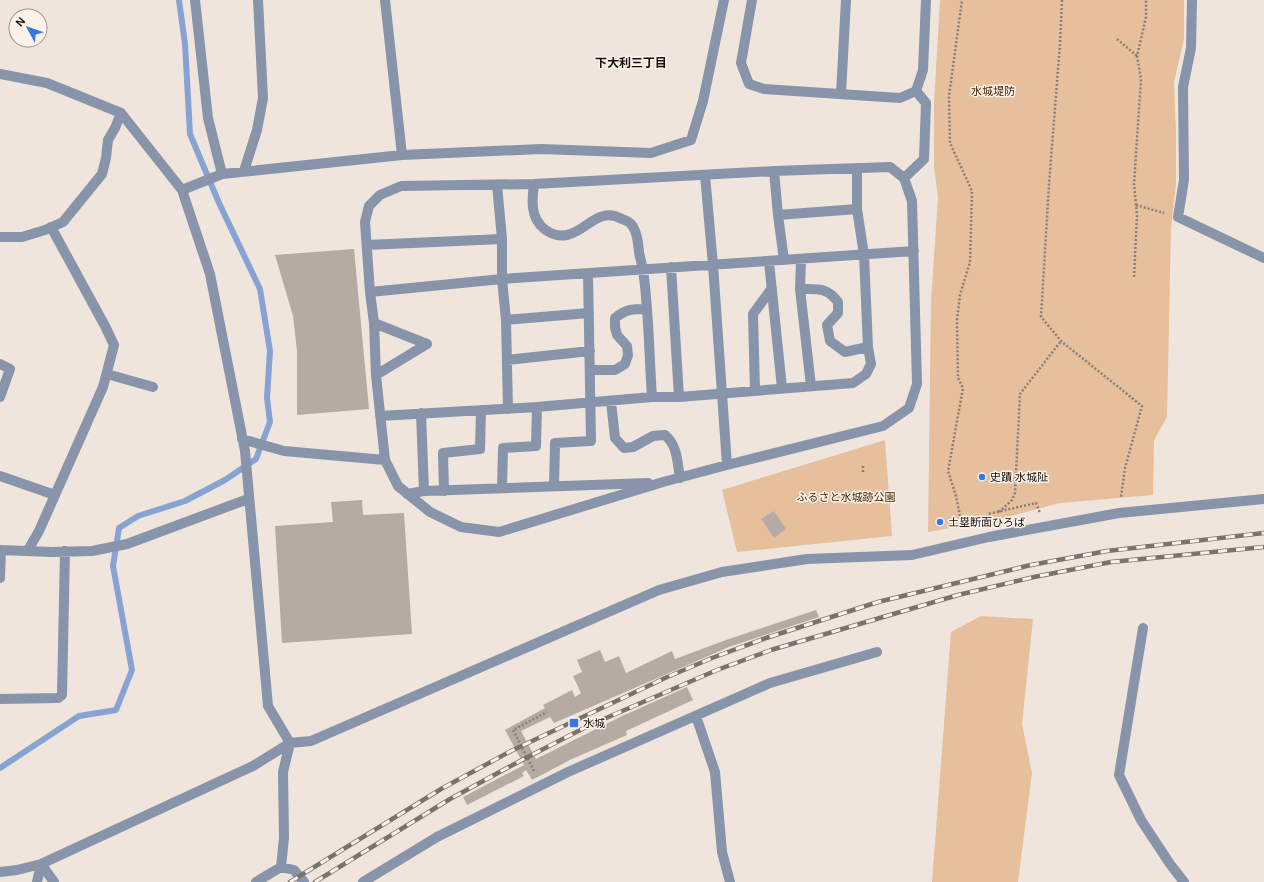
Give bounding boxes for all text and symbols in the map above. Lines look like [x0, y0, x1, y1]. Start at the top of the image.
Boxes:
north arrow [8, 8, 48, 48]
text: N [13, 15, 28, 28]
district label: 下大利三丁目 [595, 56, 667, 70]
park label: 水城堤防 [971, 85, 1015, 97]
place label: 史蹟 水城阯 [990, 471, 1048, 483]
marker: 史蹟 水城阯 [977, 472, 987, 482]
park label: ふるさと水城跡公園 [797, 491, 896, 503]
place label: 土塁断面ひろば [948, 516, 1025, 528]
marker: 土塁断面ひろば [935, 517, 945, 527]
marker: 水城 [568, 717, 580, 729]
place label: 水城 [583, 717, 605, 729]

